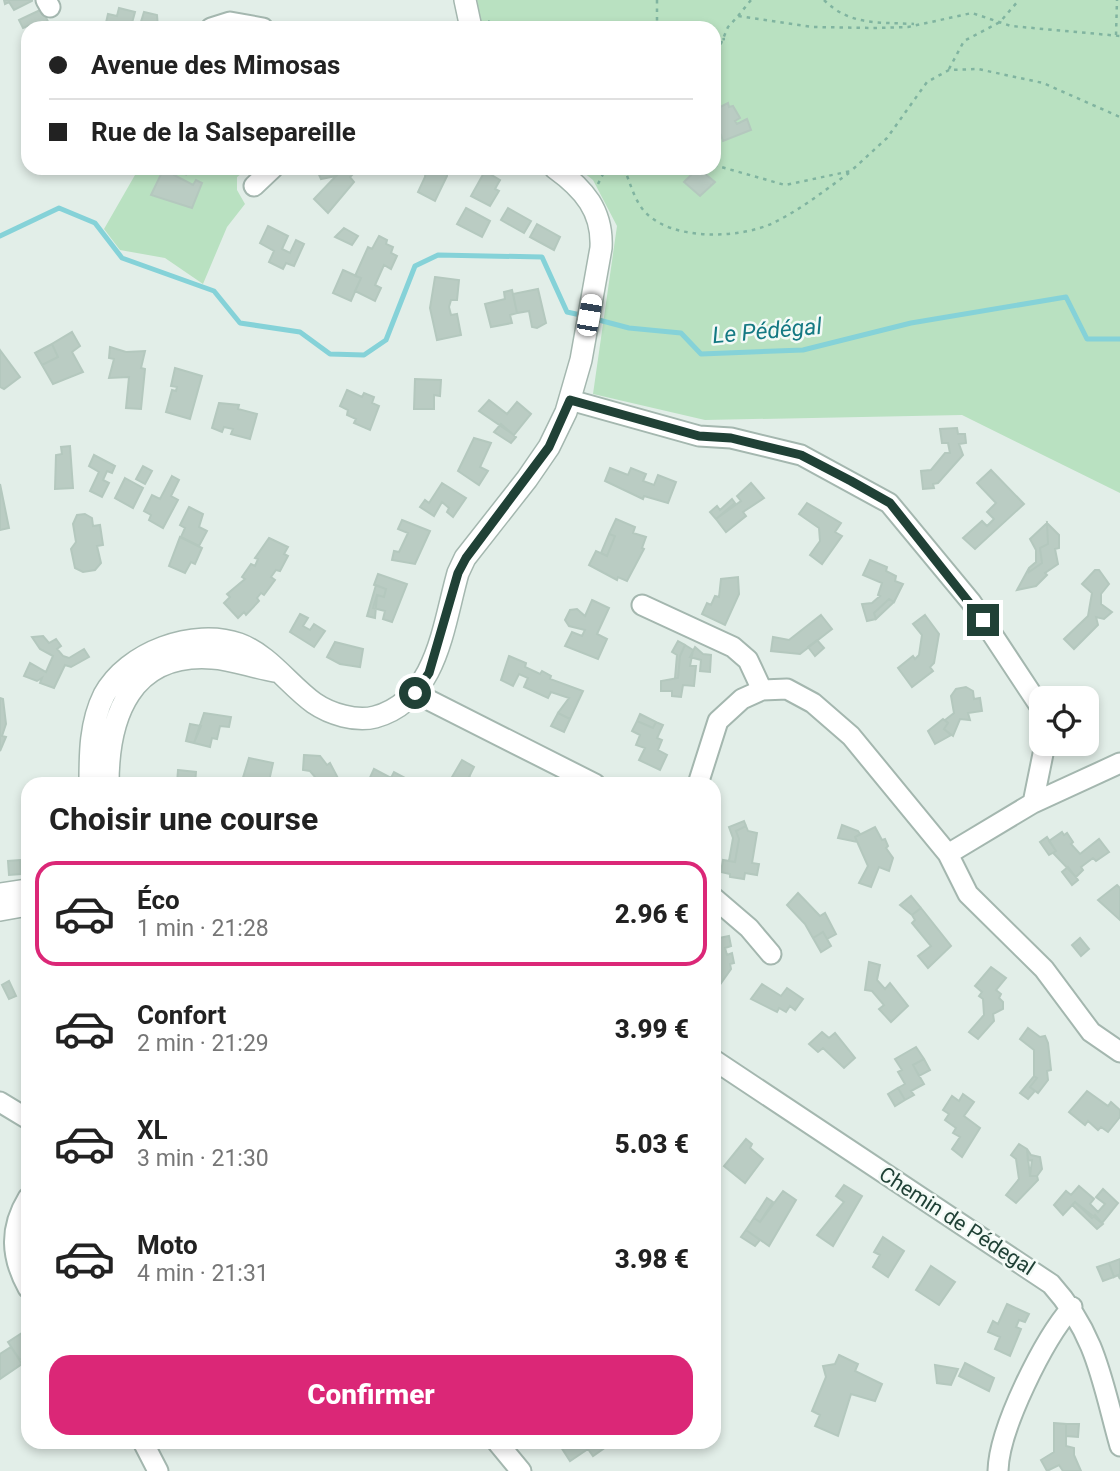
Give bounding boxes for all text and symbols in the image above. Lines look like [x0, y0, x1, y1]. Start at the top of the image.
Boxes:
text: Avenue des Mimosas [91, 50, 340, 80]
text: Rue de la Salsepareille [91, 117, 356, 147]
car [576, 292, 603, 338]
water label: Le Pédégal [711, 313, 823, 349]
route end [967, 604, 999, 636]
route start [399, 677, 431, 709]
map controls [1029, 686, 1099, 756]
button: locate [1029, 686, 1099, 756]
text: Choisir une course [49, 800, 318, 838]
icon: car [53, 882, 116, 945]
text: Éco [137, 885, 180, 915]
text: 2.96 € [615, 899, 689, 929]
text: 1 min · 21:28 [137, 915, 269, 942]
icon: car [53, 997, 116, 1060]
text: Confort [137, 1000, 226, 1030]
text: 3.99 € [615, 1014, 689, 1044]
text: 2 min · 21:29 [137, 1030, 269, 1057]
icon: car [53, 1112, 116, 1175]
text: XL [137, 1115, 168, 1145]
text: 5.03 € [615, 1129, 689, 1159]
text: 3 min · 21:30 [137, 1145, 269, 1172]
street label: Chemin de Pédegal [875, 1162, 1039, 1280]
icon: car [53, 1227, 116, 1290]
text: Moto [137, 1230, 198, 1260]
text: 3.98 € [615, 1244, 689, 1274]
text: 4 min · 21:31 [137, 1260, 269, 1287]
button: Confirmer [49, 1355, 693, 1435]

